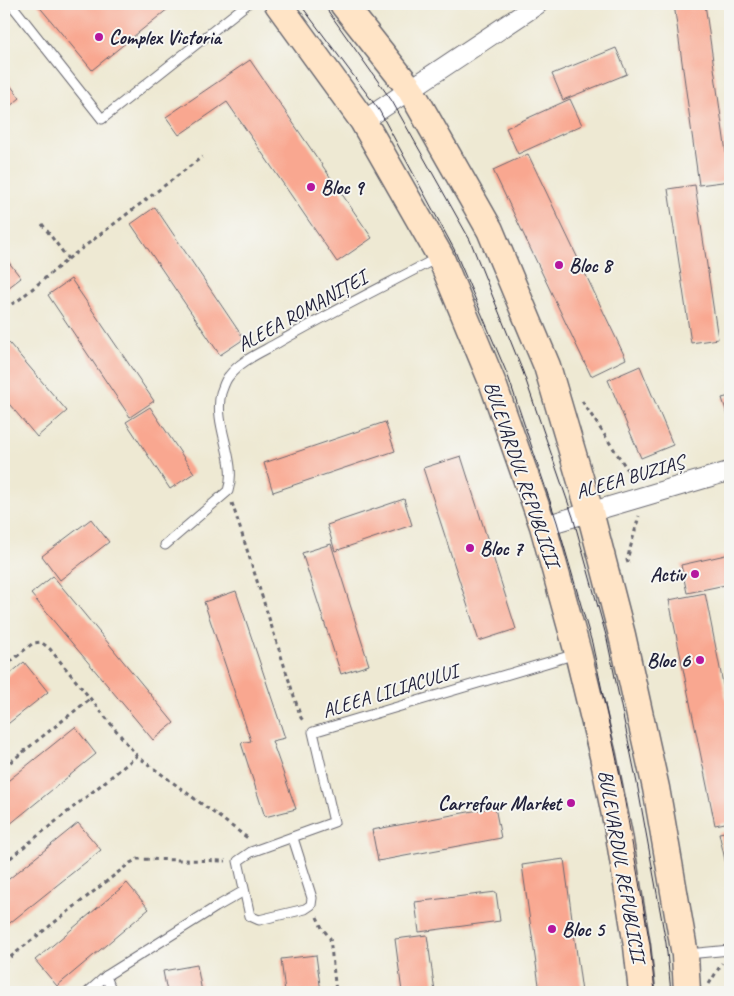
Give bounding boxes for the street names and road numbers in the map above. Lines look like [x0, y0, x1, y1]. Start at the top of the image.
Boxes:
street label: ALEEA ROMANIȚEI [233, 263, 375, 357]
street label: BULEVARDUL REPUBLICII [479, 378, 567, 574]
street label: ALEEA BUZIAȘ [573, 448, 691, 504]
street label: ALEEA LILIACULUI [319, 657, 466, 723]
street label: BULEVARDUL REPUBLICII [593, 768, 652, 968]

